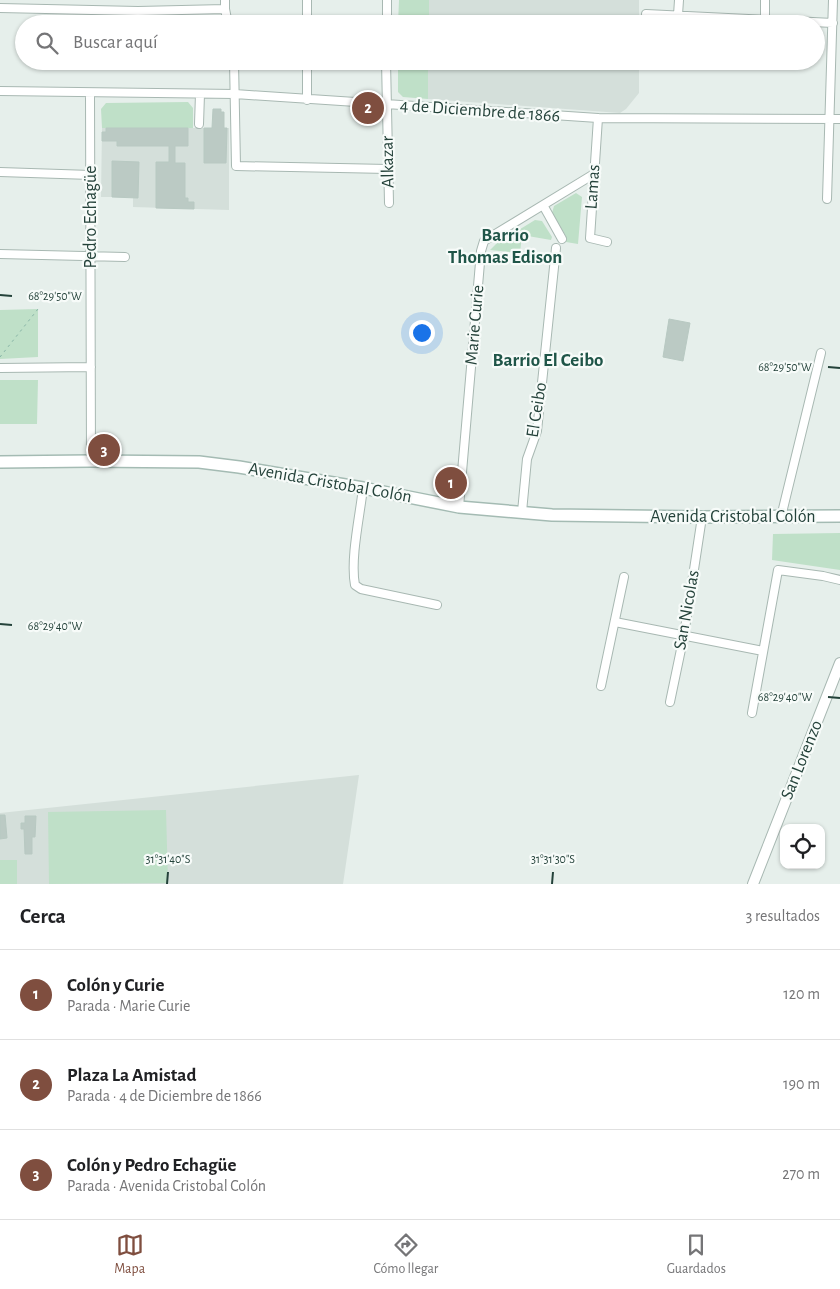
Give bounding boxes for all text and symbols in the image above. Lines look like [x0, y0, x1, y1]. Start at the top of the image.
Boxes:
search box [15, 15, 825, 70]
icon: search [33, 29, 61, 57]
text: Buscar aquí [73, 33, 158, 52]
pin: 2 [352, 89, 384, 127]
street label: 4 de Diciembre de 1866 [399, 96, 561, 126]
street label: Alkazar [379, 135, 397, 188]
street label: Lamas [582, 164, 604, 210]
street label: Pedro Echagüe [82, 166, 100, 268]
district label: Barrio Thomas Edison [448, 226, 562, 267]
street label: Marie Curie [463, 284, 487, 366]
text: 68°29'50"W [28, 290, 82, 302]
your location [409, 320, 435, 346]
district label: Barrio El Ceibo [493, 351, 603, 370]
text: 68°29'50"W [758, 361, 812, 373]
street label: El Ceibo [524, 381, 550, 439]
pin: 3 [88, 431, 120, 469]
street label: Avenida Cristobal Colón [247, 460, 413, 506]
pin: 1 [435, 464, 467, 502]
street label: Avenida Cristobal Colón [650, 508, 816, 526]
street label: San Nicolas [671, 569, 703, 651]
text: 68°29'40"W [28, 620, 82, 632]
text: 68°29'40"W [758, 691, 812, 703]
street label: San Lorenzo [778, 718, 826, 802]
map controls [780, 824, 825, 869]
button: locate [780, 824, 825, 869]
text: 31°31'40"S [146, 853, 191, 865]
text: 31°31'30"S [531, 853, 575, 865]
text: Cerca [20, 906, 66, 927]
text: 3 resultados [746, 908, 820, 924]
text: Colón y Curie [67, 976, 164, 995]
text: 1 [33, 986, 39, 1002]
text: 120 m [783, 986, 820, 1002]
text: Parada · Marie Curie [67, 998, 190, 1014]
text: Plaza La Amistad [67, 1066, 196, 1085]
text: 2 [32, 1076, 40, 1092]
text: 190 m [783, 1076, 820, 1092]
text: Parada · 4 de Diciembre de 1866 [67, 1088, 262, 1104]
text: Colón y Pedro Echagüe [67, 1156, 236, 1175]
text: 3 [33, 1166, 39, 1182]
text: 270 m [782, 1166, 820, 1182]
text: Parada · Avenida Cristobal Colón [67, 1178, 266, 1194]
tab: Mapa [114, 1231, 145, 1278]
tab: Cómo llegar [374, 1231, 438, 1278]
tab: Guardados [667, 1231, 726, 1278]

